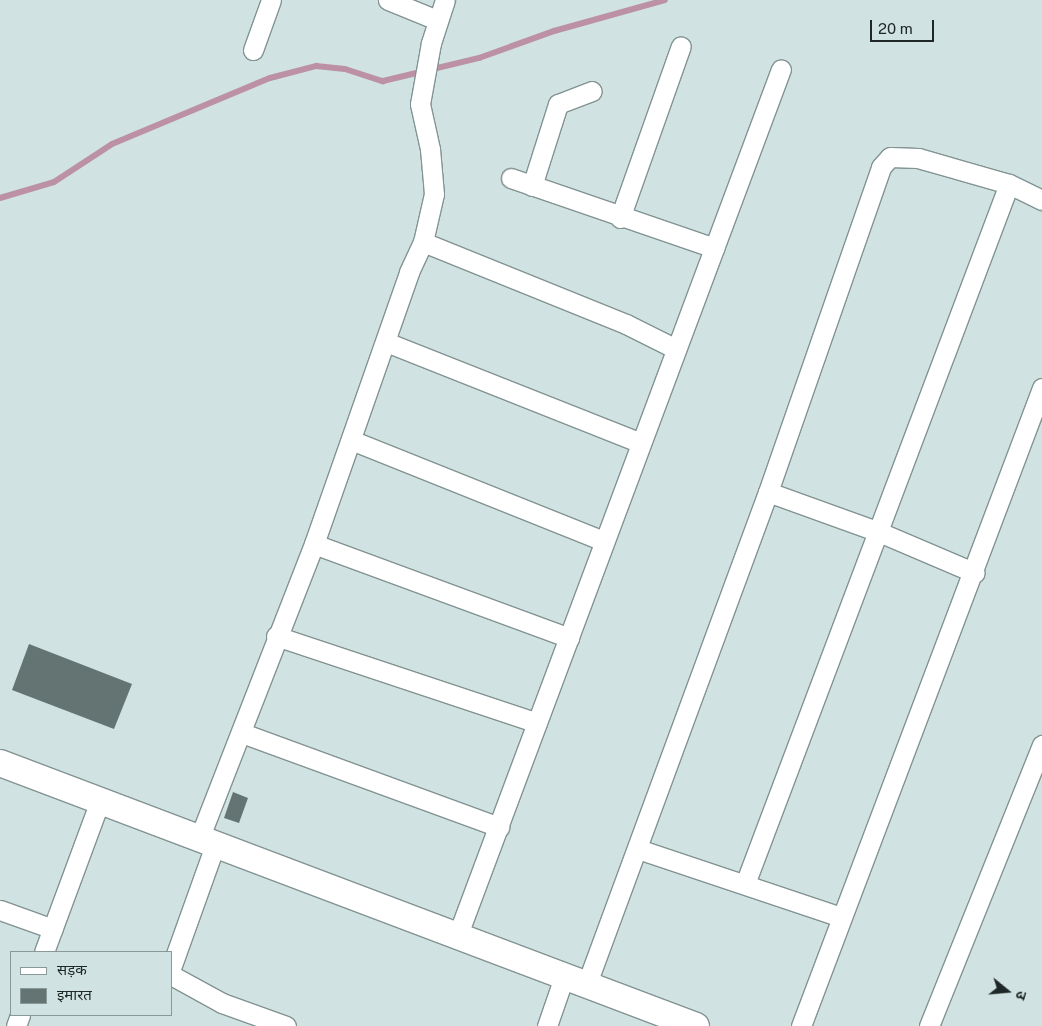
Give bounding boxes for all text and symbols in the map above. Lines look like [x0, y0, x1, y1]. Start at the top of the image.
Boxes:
scale bar [872, 10, 936, 42]
text: 20 m [878, 20, 913, 37]
legend [10, 951, 172, 1016]
text: सड़क [57, 961, 87, 978]
north arrow [982, 966, 1032, 1016]
text: इमारत [57, 986, 92, 1003]
text: उ [1012, 989, 1030, 1002]

